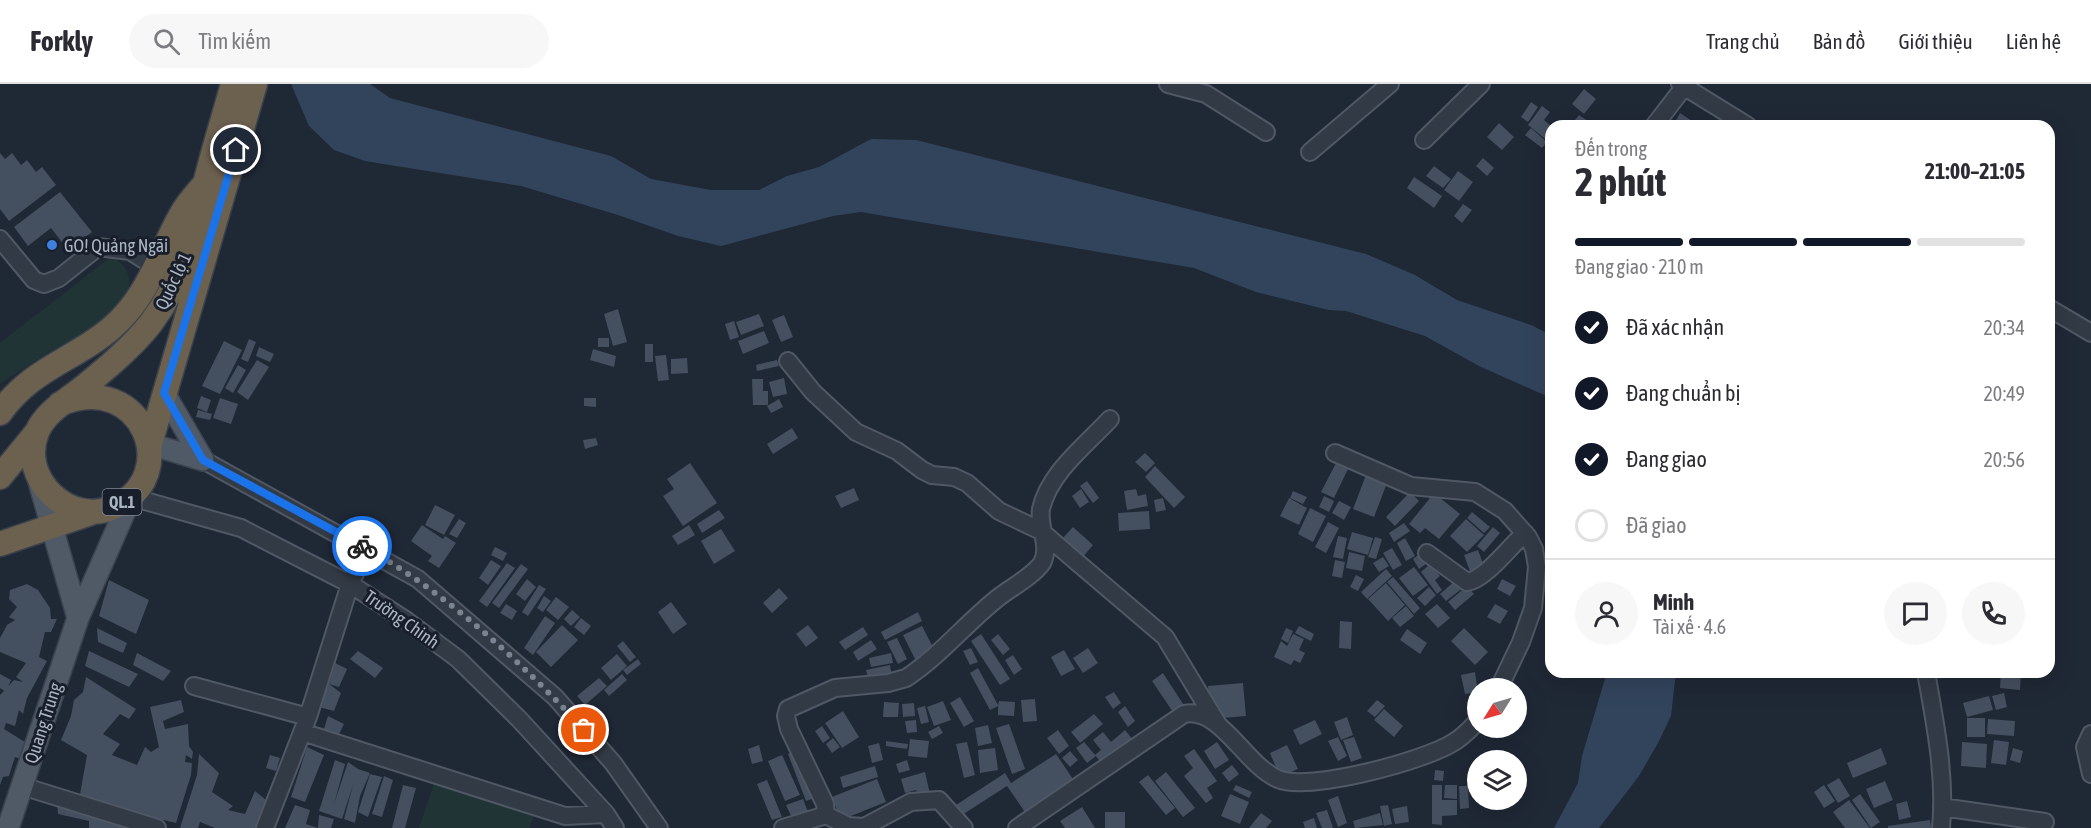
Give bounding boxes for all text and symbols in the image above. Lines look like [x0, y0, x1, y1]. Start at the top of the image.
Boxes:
search box [129, 14, 549, 68]
text: Forkly [30, 25, 93, 57]
icon: search [150, 25, 183, 58]
text: Tìm kiếm [198, 28, 271, 54]
text: Trang chủ [1706, 29, 1780, 53]
text: Bản đồ [1813, 29, 1865, 53]
text: Giới thiệu [1898, 29, 1973, 53]
text: Liên hệ [2006, 29, 2061, 53]
pin [210, 124, 261, 175]
icon: home [219, 133, 252, 166]
text: Đến trong [1575, 137, 1647, 160]
text: 21:00–21:05 [1925, 158, 2025, 184]
text: 2 phút [1575, 160, 1666, 204]
place label: GO! Quảng Ngãi [64, 235, 168, 256]
marker: GO! Quảng Ngãi [45, 238, 59, 252]
street label: Quốc lộ 1 [150, 249, 195, 313]
text: Đang giao · 210 m [1575, 255, 1704, 278]
icon: check [1575, 311, 1608, 344]
text: Đã xác nhận [1626, 314, 1724, 340]
text: 20:34 [1983, 316, 2025, 339]
icon: check [1575, 377, 1608, 410]
text: Đang chuẩn bị [1626, 380, 1741, 406]
text: 20:49 [1983, 382, 2025, 405]
icon: check [1575, 443, 1608, 476]
text: Đang giao [1626, 446, 1707, 472]
text: 20:56 [1983, 448, 2025, 471]
road number: QL.1 [102, 489, 142, 515]
text: Đã giao [1626, 512, 1687, 538]
courier [332, 516, 392, 576]
icon: bike [346, 530, 379, 563]
button: person [1575, 582, 1638, 645]
button: chat [1884, 582, 1947, 645]
button: phone [1962, 582, 2025, 645]
street label: Trường Chinh [360, 586, 444, 652]
text: Minh [1653, 589, 1694, 615]
text: Tài xế · 4.6 [1653, 615, 1726, 638]
north arrow [1467, 678, 1527, 738]
map controls [1467, 678, 1527, 810]
street label: Quang Trung [20, 680, 66, 766]
pin [558, 704, 609, 755]
icon: bag [567, 713, 600, 746]
button: layers [1467, 750, 1527, 810]

